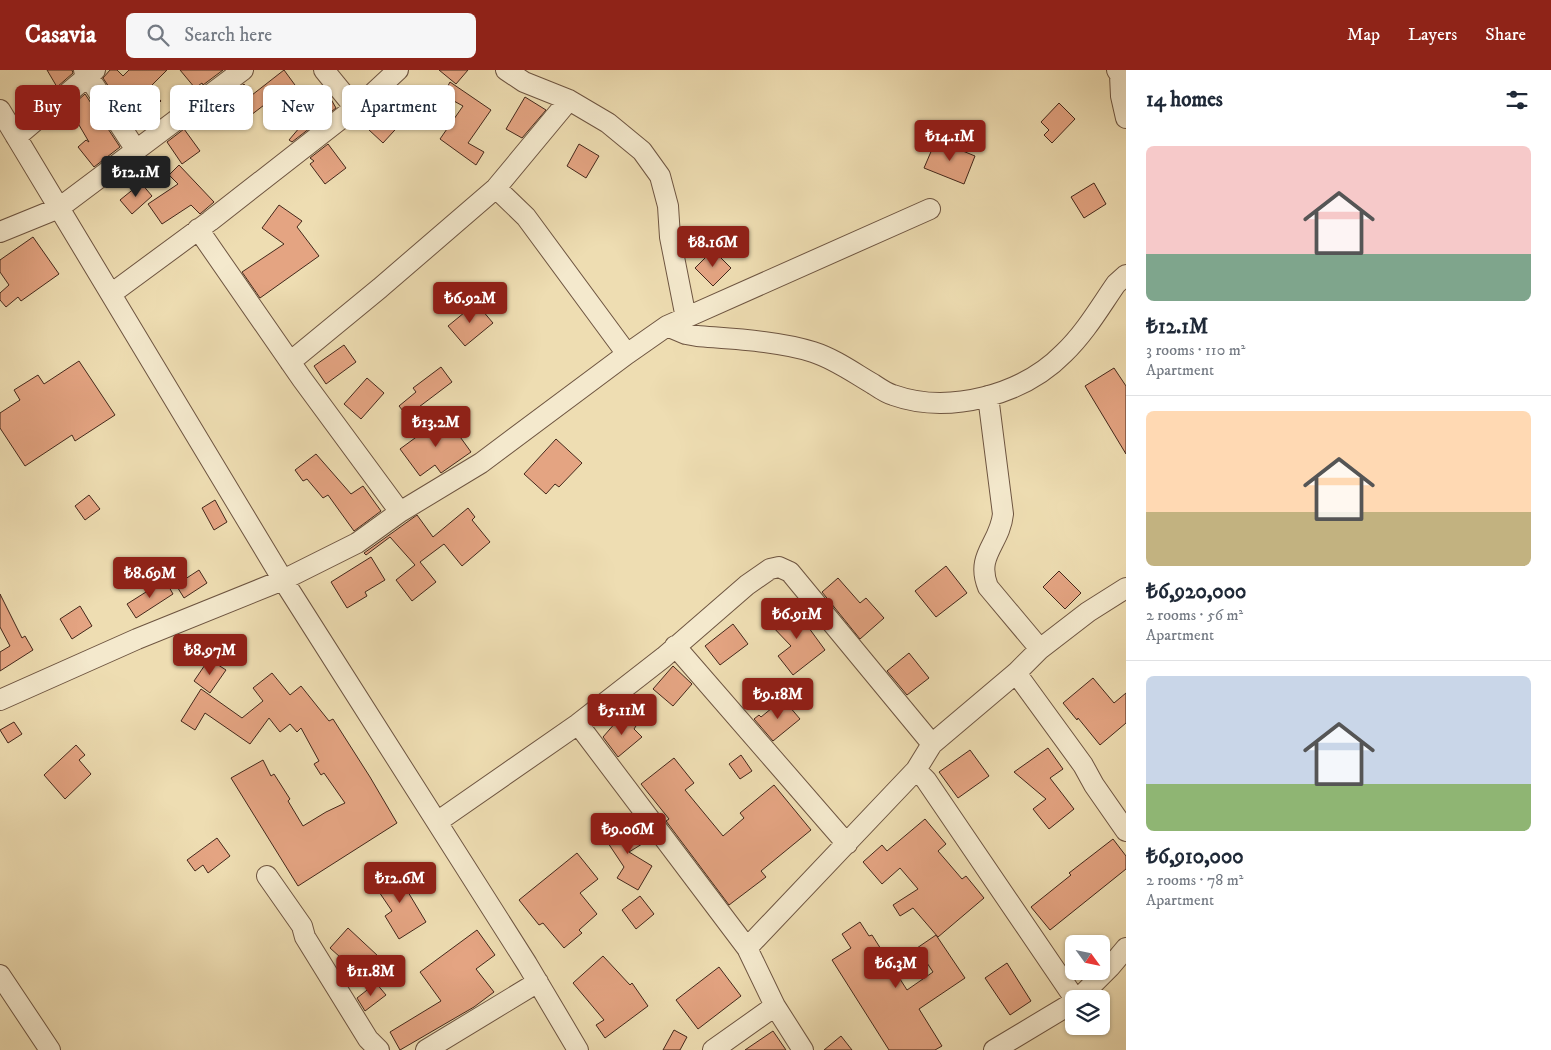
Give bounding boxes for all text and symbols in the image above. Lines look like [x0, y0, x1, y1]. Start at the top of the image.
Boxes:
search box [126, 13, 476, 58]
text: Casavia [25, 20, 96, 50]
icon: search [144, 21, 172, 49]
text: Search here [184, 24, 272, 47]
text: Map [1347, 24, 1380, 46]
text: Layers [1408, 24, 1457, 46]
text: Share [1485, 24, 1526, 46]
chip: Buy [15, 85, 80, 130]
chip: Rent [90, 85, 160, 130]
chip: Filters [170, 85, 253, 130]
chip: New [263, 85, 332, 130]
chip: Apartment [342, 85, 455, 130]
icon: filters [1503, 86, 1531, 114]
text: 14 homes [1146, 87, 1223, 113]
pin: ₺14.1M [909, 119, 991, 162]
text: ₺14.1M [926, 126, 974, 146]
pin: ₺12.1M [95, 156, 177, 198]
text: ₺12.1M [112, 162, 160, 182]
icon: home [1294, 178, 1384, 268]
pin: ₺8.16M [672, 226, 754, 268]
text: ₺8.16M [688, 232, 738, 252]
pin: ₺6.92M [429, 282, 511, 324]
text: ₺6.92M [444, 288, 496, 308]
text: ₺12.1M [1146, 314, 1208, 340]
text: 3 rooms · 110 m² [1146, 340, 1245, 360]
text: Apartment [1146, 360, 1214, 380]
pin: ₺13.2M [395, 406, 477, 448]
text: ₺13.2M [412, 412, 460, 432]
icon: home [1294, 444, 1384, 534]
pin: ₺8.69M [109, 556, 191, 599]
text: ₺8.69M [124, 563, 176, 583]
text: ₺6,920,000 [1146, 579, 1246, 605]
pin: ₺6.91M [756, 598, 838, 640]
text: ₺6.91M [772, 604, 822, 624]
text: 2 rooms · 56 m² [1146, 605, 1243, 625]
text: Apartment [1146, 625, 1214, 645]
pin: ₺8.97M [169, 634, 251, 676]
text: ₺8.97M [184, 640, 236, 660]
pin: ₺9.18M [737, 678, 819, 720]
text: ₺9.18M [753, 684, 803, 704]
pin: ₺5.11M [581, 694, 663, 736]
text: ₺5.11M [599, 700, 645, 720]
icon: home [1294, 709, 1384, 799]
pin: ₺9.06M [587, 812, 669, 855]
text: ₺9.06M [602, 819, 654, 839]
text: ₺6,910,000 [1146, 844, 1244, 870]
pin: ₺12.6M [359, 862, 441, 904]
text: ₺12.6M [375, 868, 425, 888]
text: 2 rooms · 78 m² [1146, 870, 1243, 890]
text: Apartment [1146, 890, 1214, 910]
north arrow [1065, 935, 1110, 980]
map controls [1065, 935, 1110, 1035]
pin: ₺6.3M [861, 946, 931, 989]
text: ₺6.3M [875, 953, 917, 973]
pin: ₺11.8M [330, 954, 412, 997]
text: ₺11.8M [347, 961, 395, 981]
button: layers [1065, 990, 1110, 1035]

